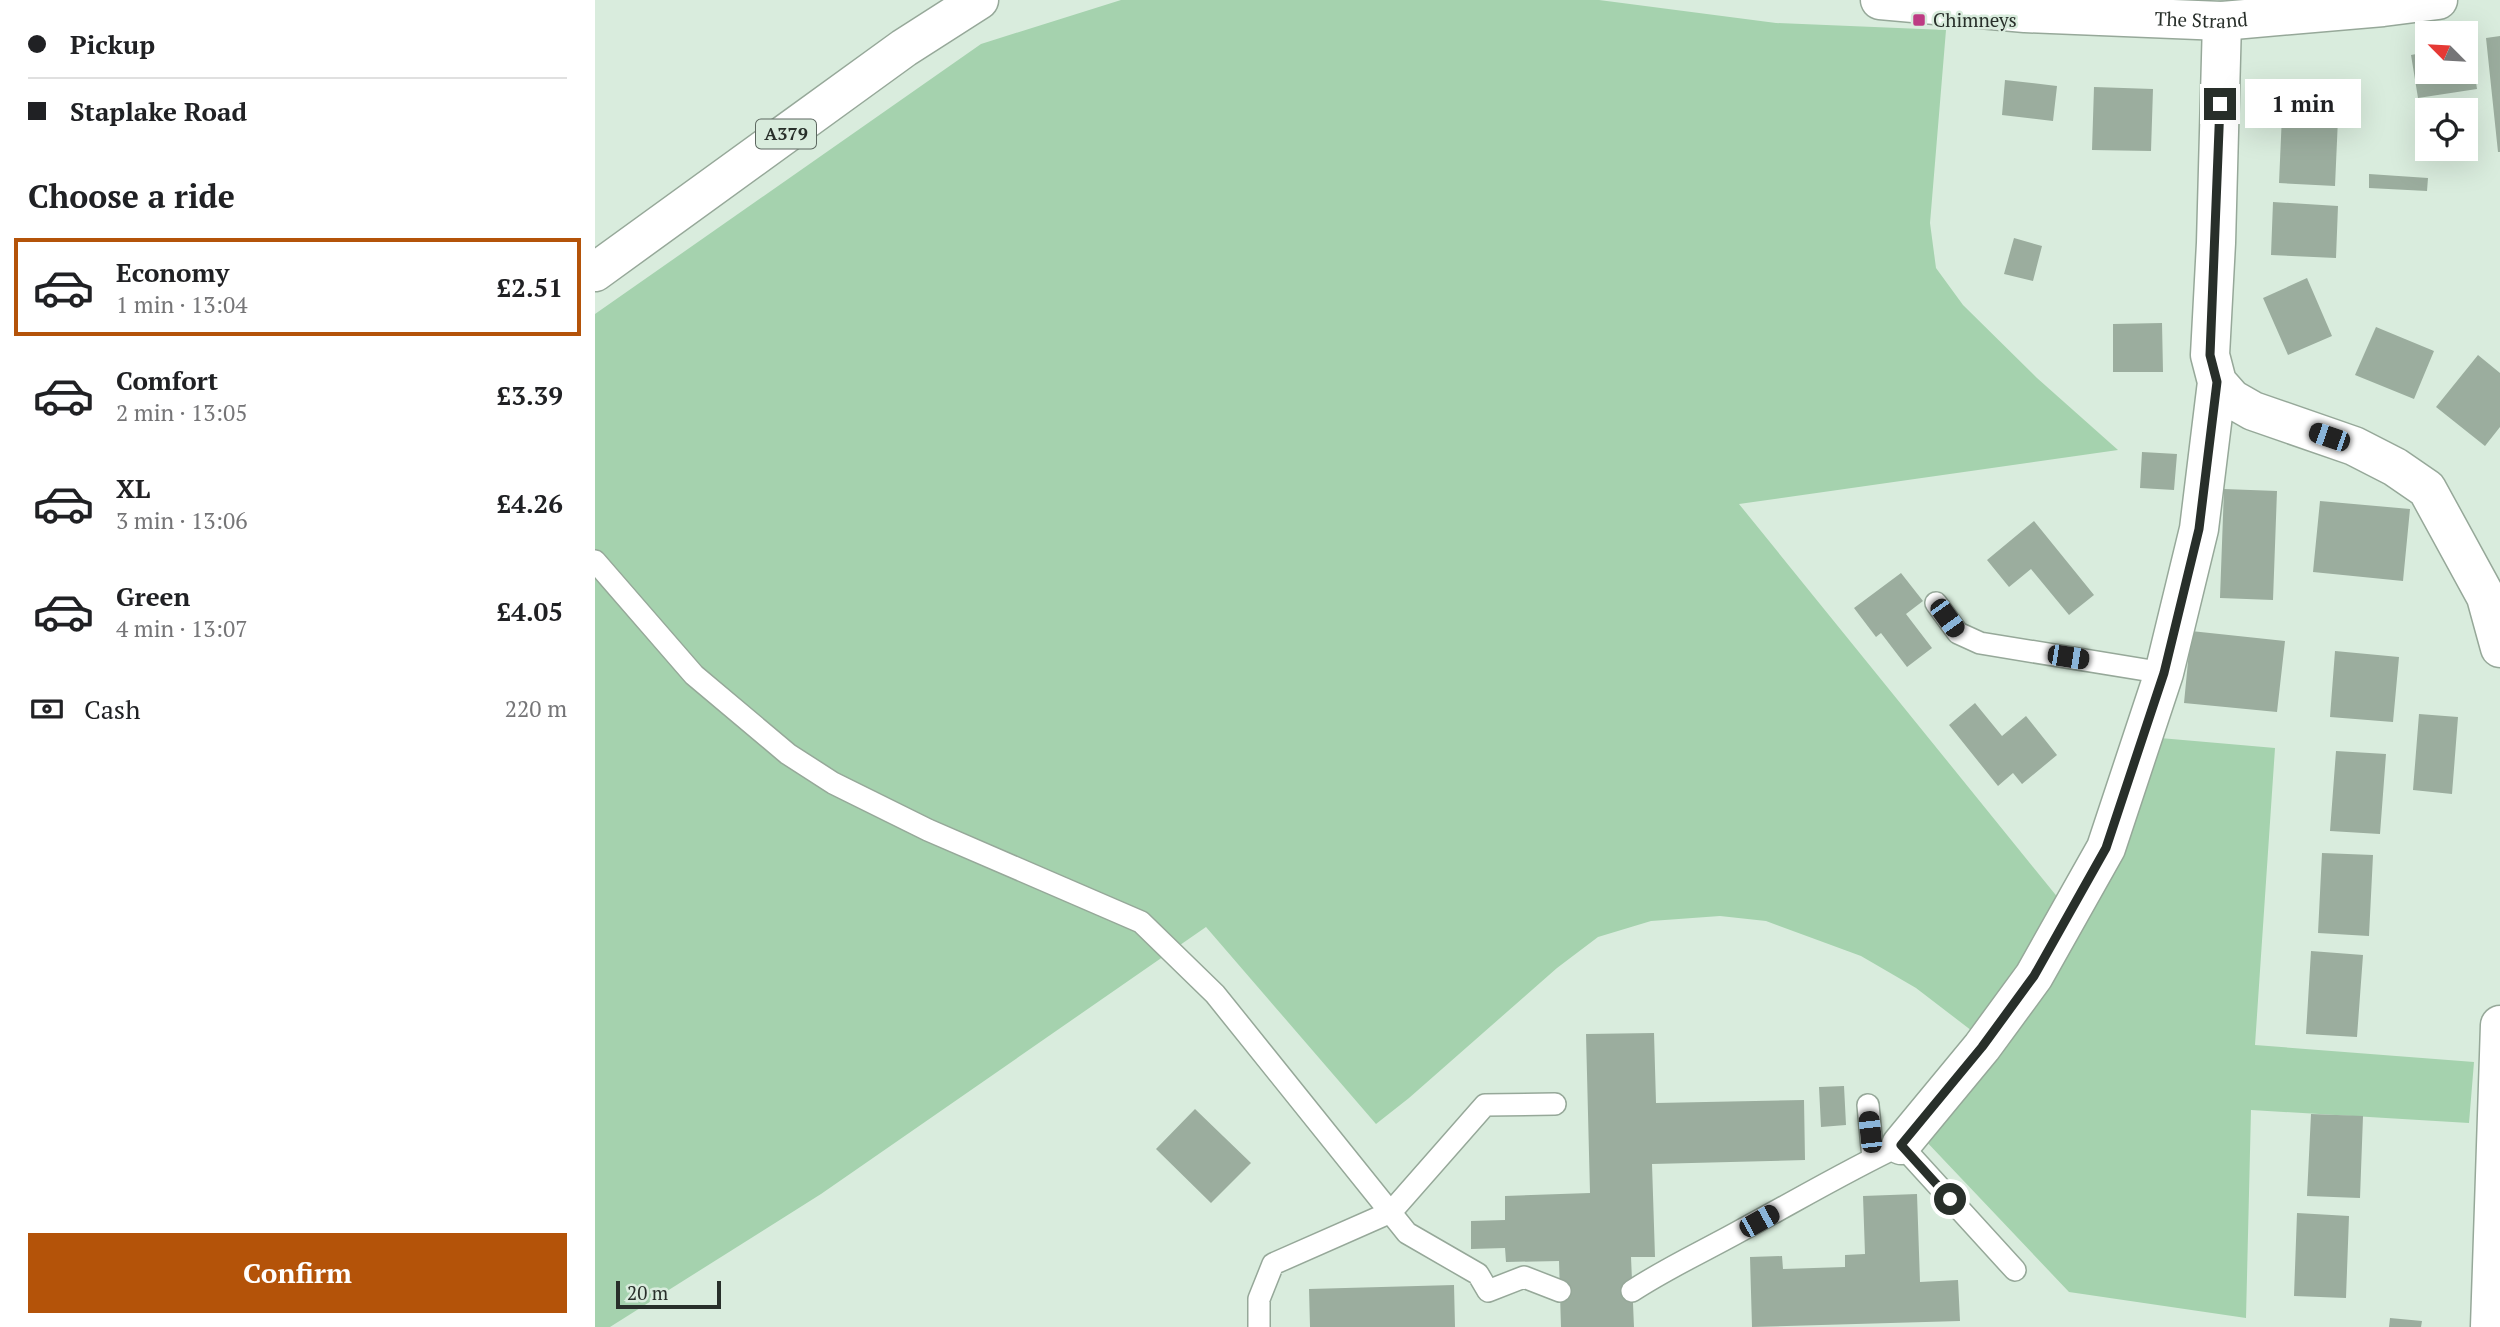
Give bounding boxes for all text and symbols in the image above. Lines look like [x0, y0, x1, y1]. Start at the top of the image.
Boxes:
street label: The Strand [2154, 5, 2249, 33]
place label: Chimneys [1933, 7, 2017, 32]
marker: Chimneys [1911, 12, 1927, 28]
north arrow [2415, 21, 2478, 84]
map controls [2415, 21, 2478, 161]
text: Pickup [70, 27, 155, 61]
callout: 1 min [2245, 80, 2360, 128]
route end [2204, 88, 2236, 120]
text: 1 min [2272, 88, 2334, 119]
text: Staplake Road [70, 94, 247, 128]
button: locate [2415, 98, 2478, 161]
road number: A379 [756, 119, 816, 148]
text: Choose a ride [28, 175, 235, 217]
text: Economy [116, 255, 229, 289]
icon: car [32, 256, 95, 319]
text: £2.51 [497, 270, 563, 304]
text: 1 min · 13:04 [116, 289, 248, 320]
text: Comfort [116, 363, 218, 397]
icon: car [32, 364, 95, 427]
text: £3.39 [497, 378, 563, 412]
text: 2 min · 13:05 [116, 397, 248, 428]
car [2306, 420, 2353, 454]
text: XL [116, 471, 150, 505]
icon: car [32, 472, 95, 535]
text: £4.26 [497, 486, 563, 520]
text: 3 min · 13:06 [116, 505, 248, 536]
text: Green [116, 579, 190, 613]
icon: car [32, 580, 95, 643]
text: £4.05 [497, 594, 563, 628]
car [1927, 595, 1968, 641]
text: 4 min · 13:07 [116, 613, 248, 644]
car [2046, 643, 2091, 671]
icon: cash [28, 690, 66, 728]
text: Cash [84, 692, 140, 726]
text: 220 m [505, 693, 567, 724]
car [1858, 1110, 1883, 1154]
route start [1934, 1183, 1966, 1215]
car [1736, 1202, 1783, 1240]
button: Confirm [28, 1233, 567, 1313]
scale bar [616, 1278, 721, 1310]
text: 20 m [627, 1280, 668, 1305]

